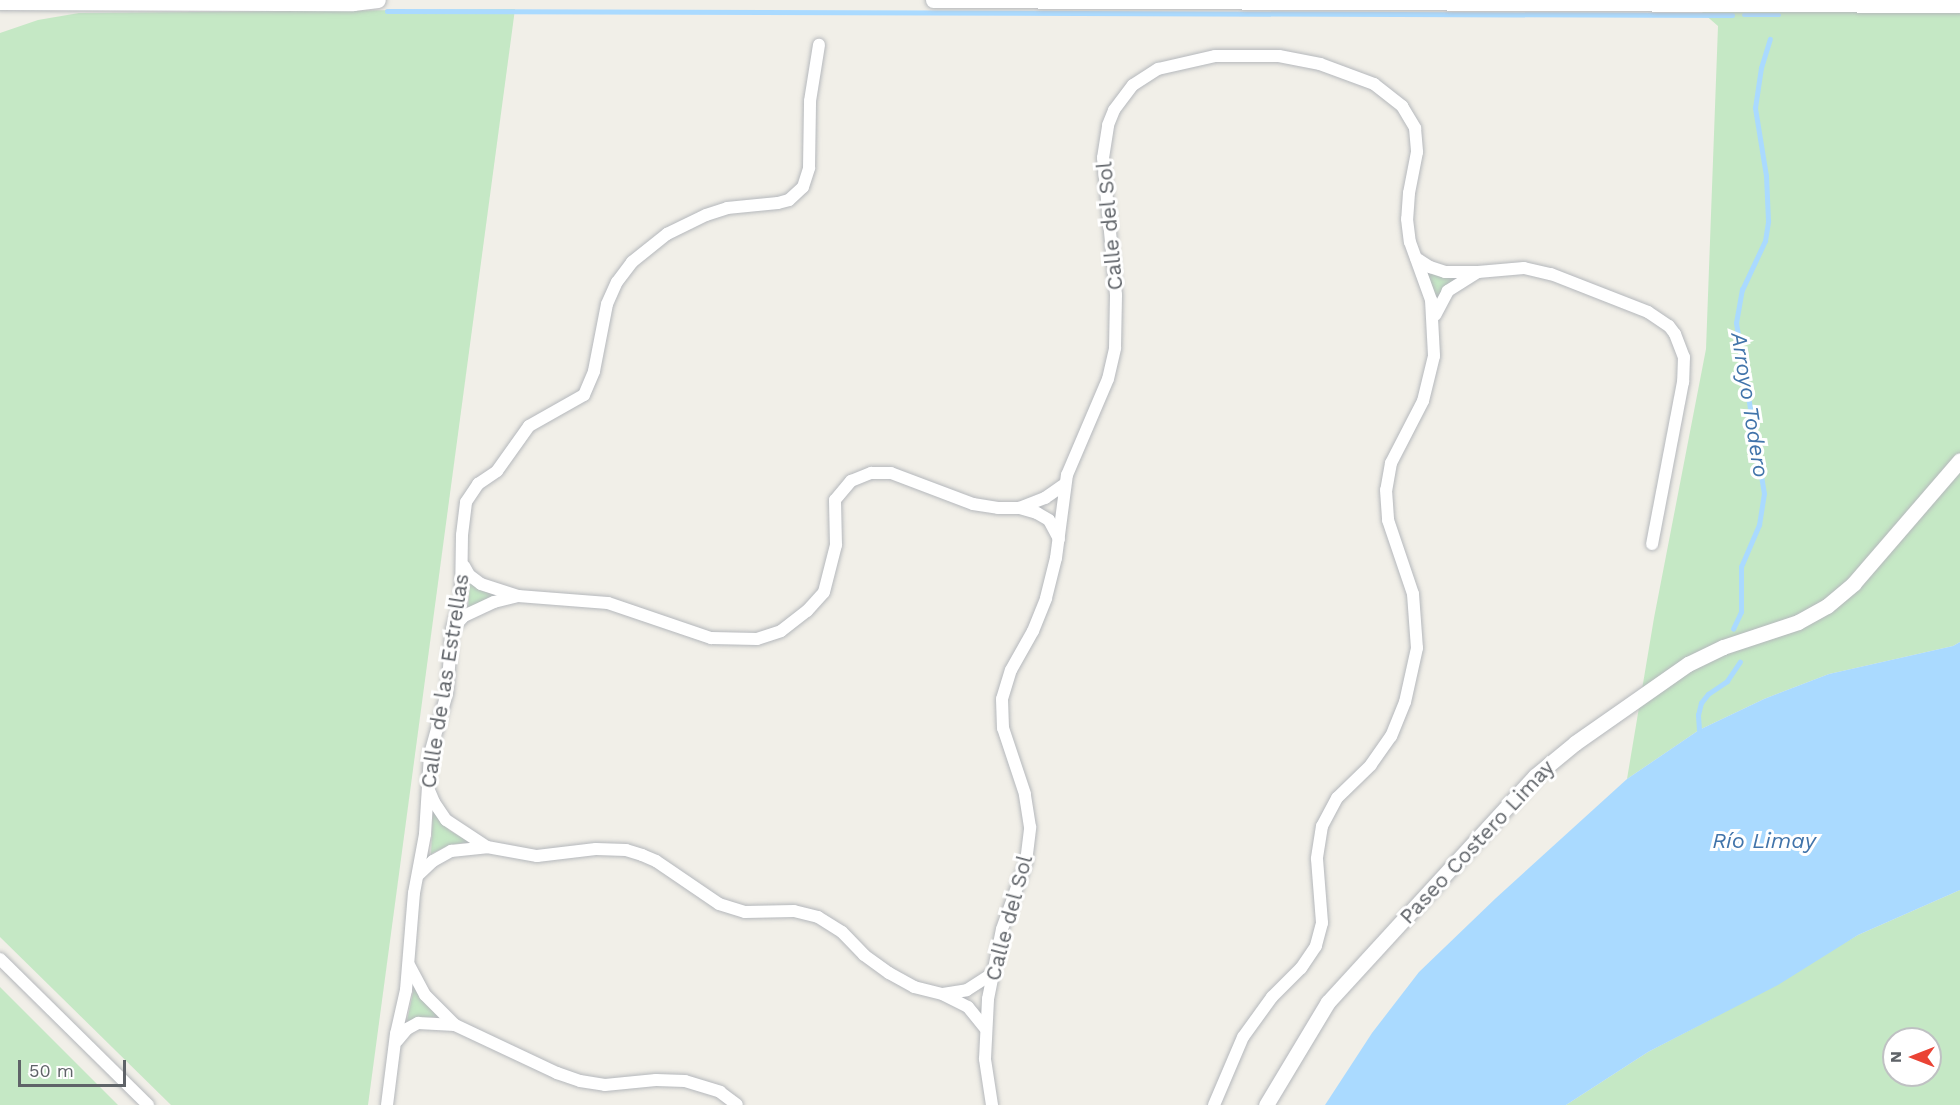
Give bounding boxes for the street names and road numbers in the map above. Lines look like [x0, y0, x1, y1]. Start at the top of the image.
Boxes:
street label: Calle del Sol [1092, 160, 1128, 292]
street label: Calle de las Estrellas [416, 572, 474, 790]
street label: Paseo Costero Limay [1395, 755, 1559, 929]
street label: Calle del Sol [980, 852, 1038, 984]

